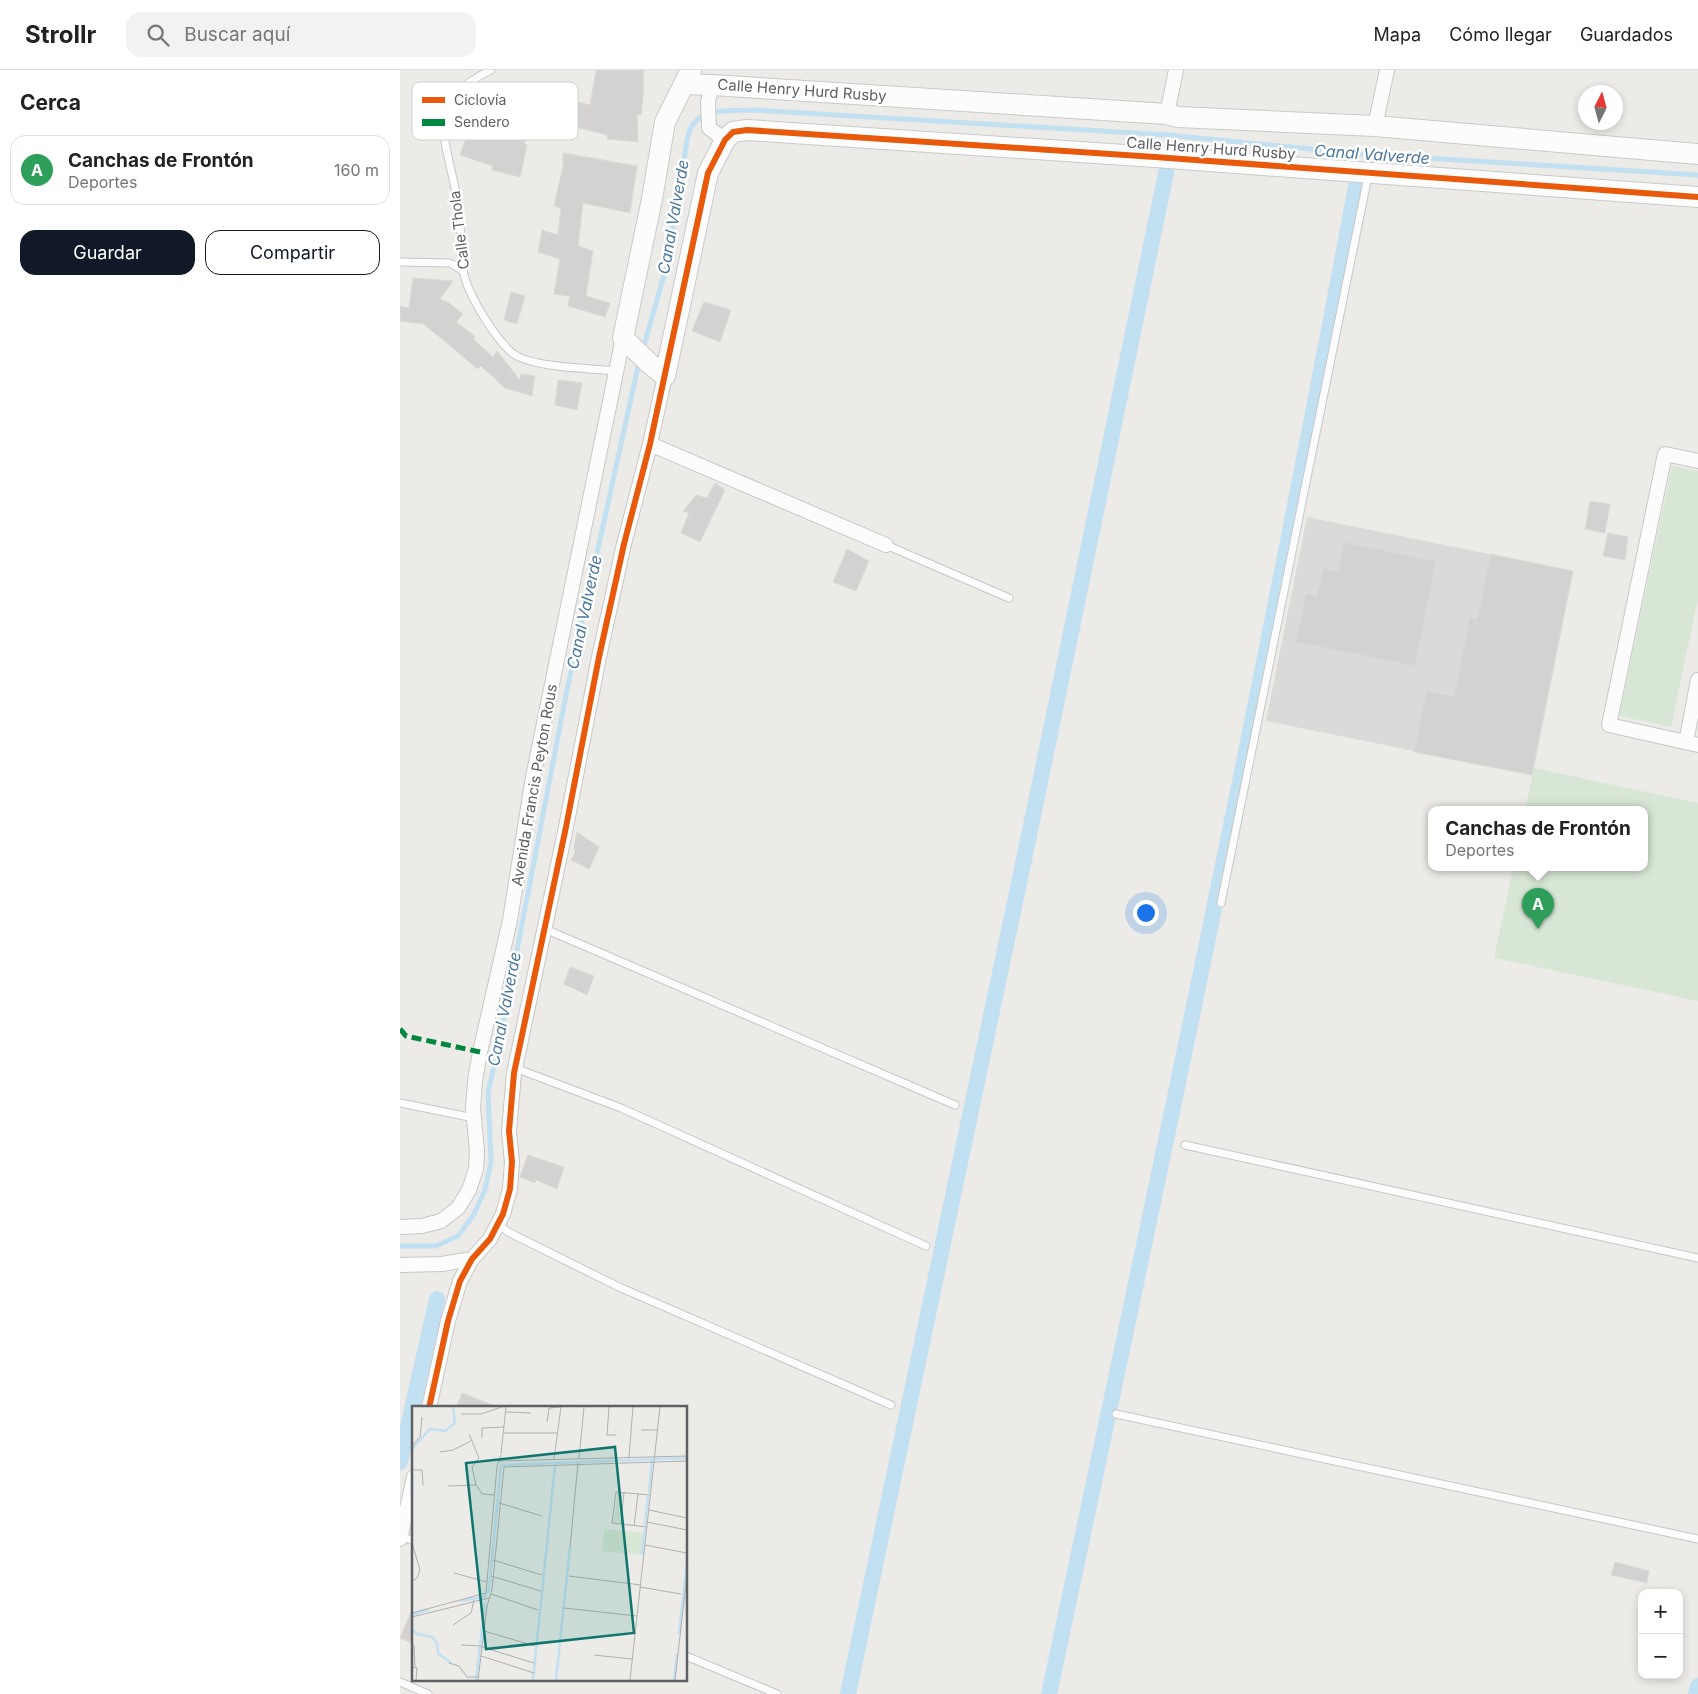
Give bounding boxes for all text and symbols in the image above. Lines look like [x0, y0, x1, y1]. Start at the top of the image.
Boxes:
search box [126, 12, 476, 57]
text: Strollr [25, 20, 96, 49]
icon: search [144, 21, 172, 49]
text: Buscar aquí [184, 23, 290, 46]
text: Mapa [1374, 24, 1421, 45]
text: Cómo llegar [1449, 24, 1552, 45]
text: Guardados [1580, 24, 1673, 45]
street label: Calle Henry Hurd Rusby [717, 75, 888, 105]
legend [412, 82, 578, 140]
north arrow [1578, 85, 1623, 130]
text: Cerca [20, 90, 81, 115]
text: Ciclovía [454, 91, 506, 108]
text: Sendero [454, 113, 510, 130]
street label: Calle Henry Hurd Rusby [1126, 133, 1297, 163]
water label: Canal Valverde [1314, 140, 1430, 168]
text: Canchas de Frontón [68, 149, 254, 172]
water label: Canal Valverde [653, 158, 693, 276]
text: A [31, 160, 43, 180]
text: 160 m [334, 160, 379, 180]
text: Deportes [68, 172, 137, 192]
street label: Calle Thola [445, 190, 473, 270]
button: Guardar [20, 230, 195, 275]
button: Compartir [205, 230, 380, 275]
water label: Canal Valverde [562, 553, 606, 671]
street label: Avenida Francis Peyton Rous [507, 682, 561, 888]
popup [1428, 806, 1648, 871]
text: Canchas de Frontón [1445, 817, 1631, 840]
text: Deportes [1445, 840, 1515, 860]
pin: A [1522, 888, 1554, 929]
your location [1133, 900, 1159, 926]
water label: Canal Valverde [483, 950, 525, 1068]
inset map [412, 1406, 688, 1682]
map controls [1638, 1589, 1683, 1679]
button: + [1638, 1589, 1683, 1634]
button: − [1638, 1634, 1683, 1679]

